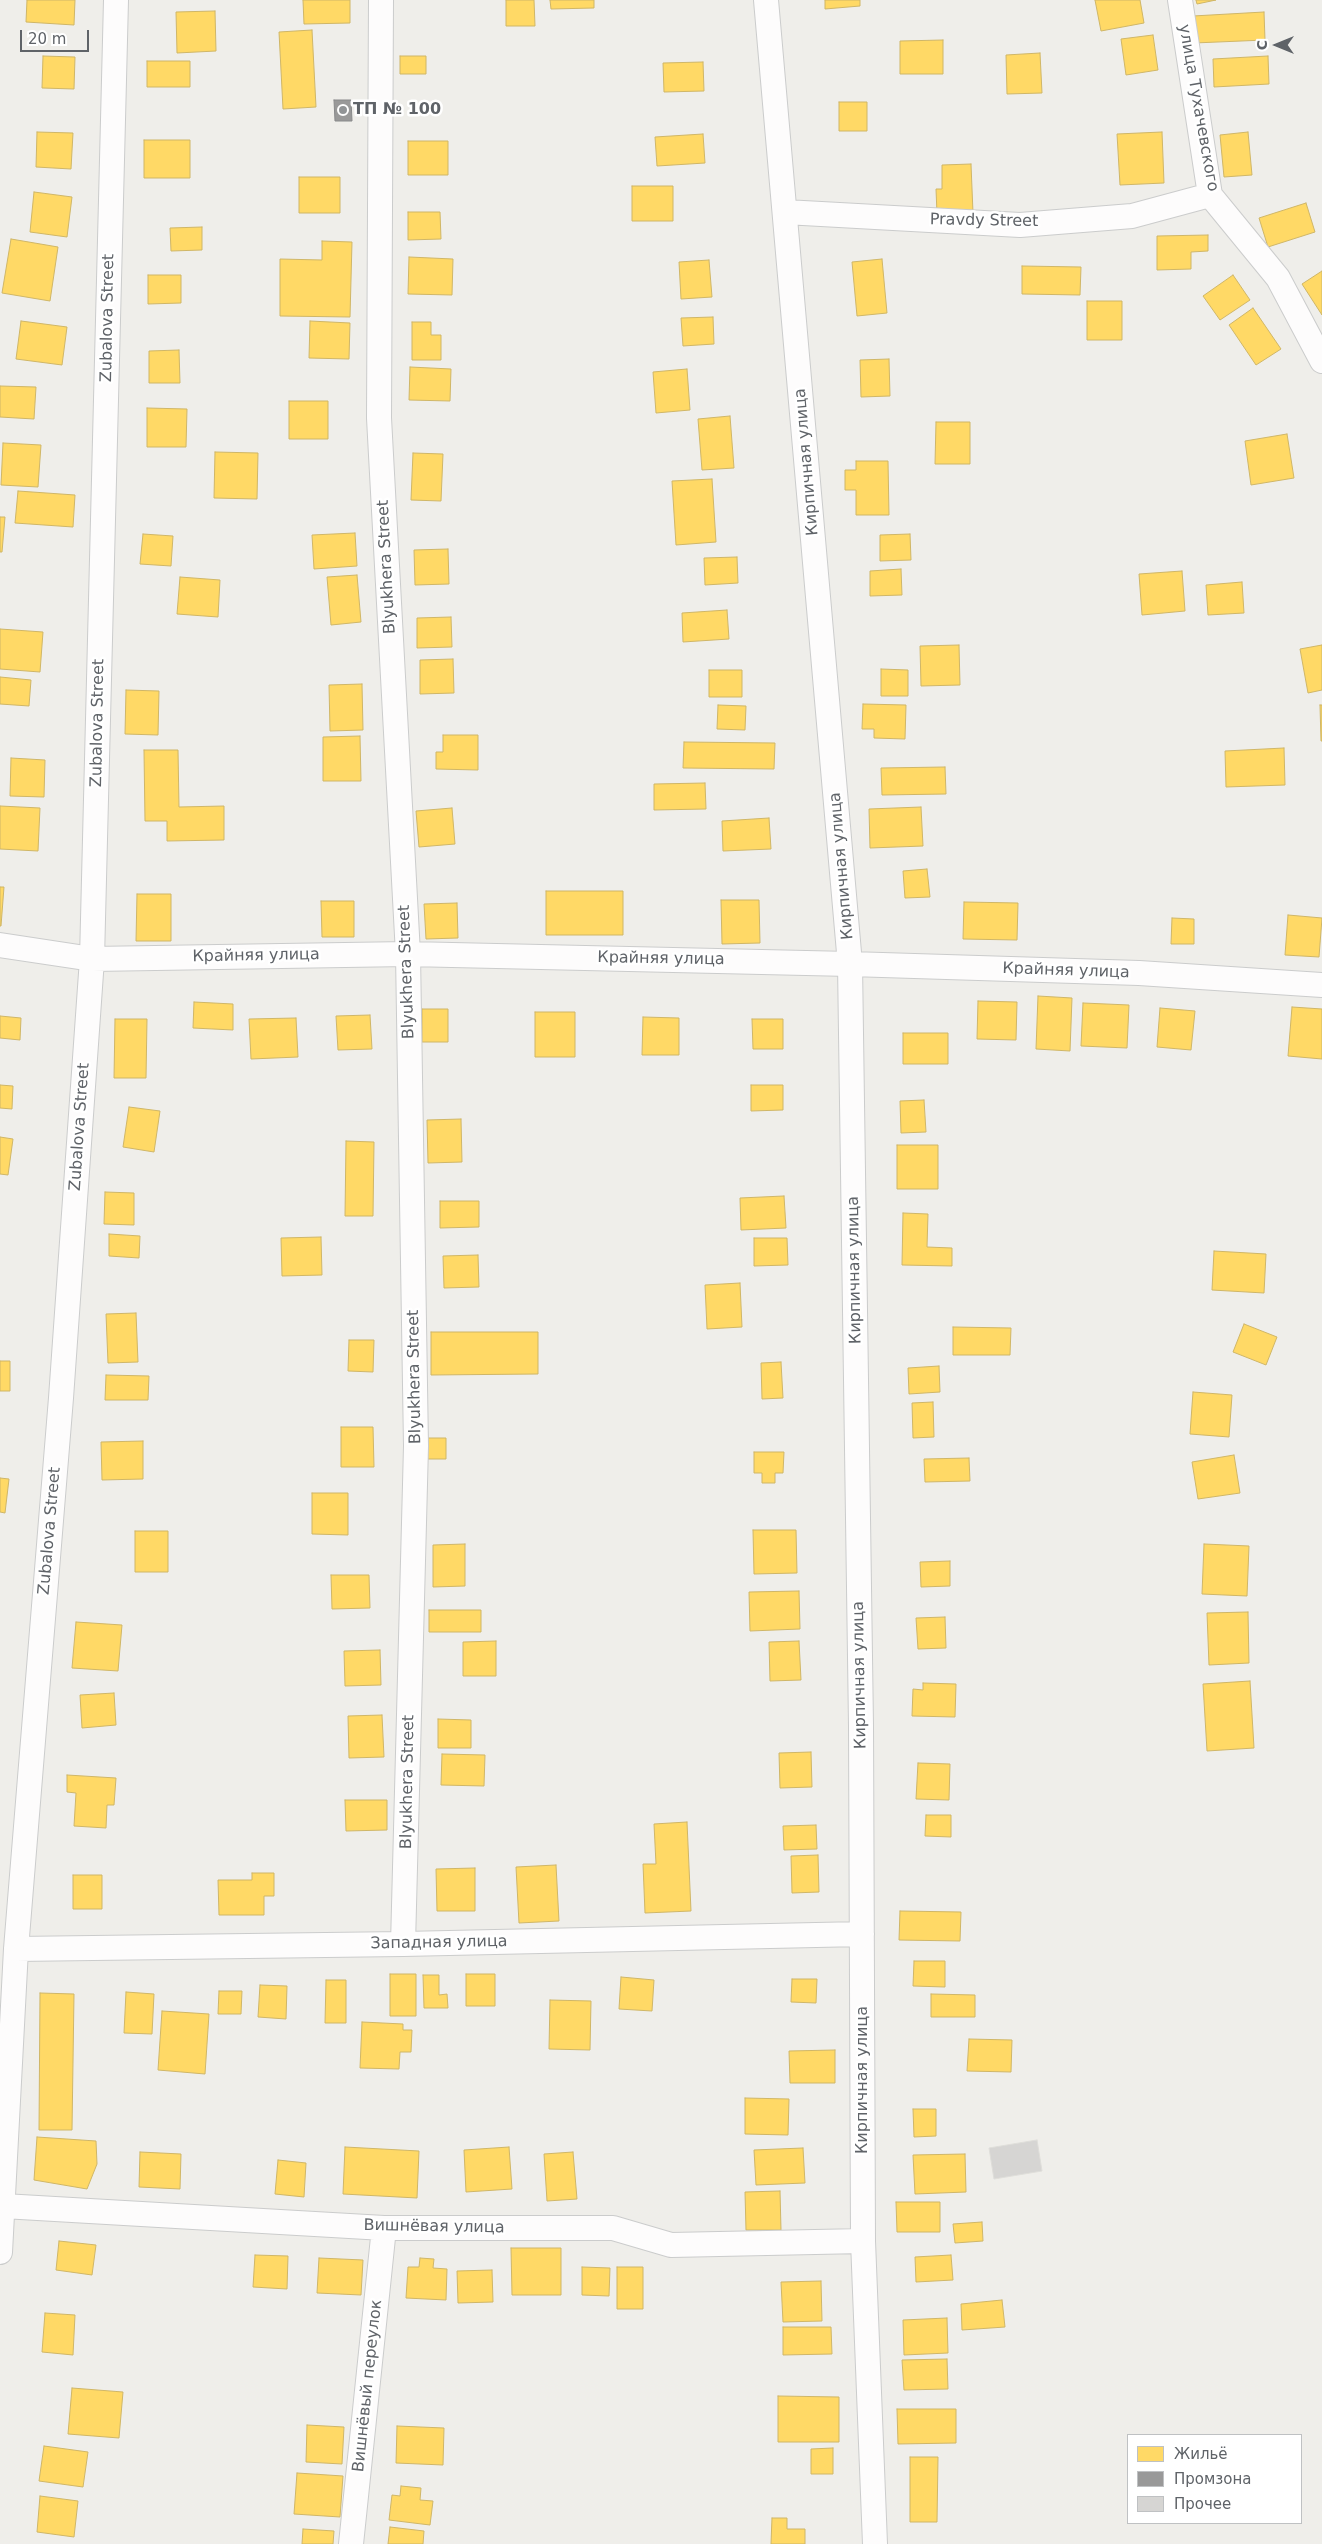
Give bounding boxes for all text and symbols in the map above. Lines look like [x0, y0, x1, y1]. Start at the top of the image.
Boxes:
scale bar [22, 20, 91, 52]
north arrow [1252, 20, 1302, 70]
street label: улица Тухачевского [1174, 23, 1222, 193]
text: 20 m [28, 30, 66, 48]
text: С [1254, 40, 1270, 50]
place label: ТП № 100 [353, 100, 441, 120]
marker: ТП № 100 [337, 104, 349, 116]
street label: Pravdy Street [930, 210, 1038, 232]
street label: Zubalova Street [97, 254, 119, 382]
street label: Кирпичная улица [791, 387, 823, 537]
street label: Blyukhera Street [374, 499, 400, 635]
street label: Zubalova Street [87, 659, 109, 787]
street label: Кирпичная улица [826, 791, 858, 941]
street label: Blyukhera Street [395, 905, 419, 1039]
street label: Крайняя улица [192, 945, 320, 967]
street label: Крайняя улица [597, 948, 725, 970]
street label: Крайняя улица [1002, 959, 1130, 983]
street label: Zubalova Street [66, 1062, 94, 1192]
street label: Кирпичная улица [844, 1196, 866, 1344]
street label: Blyukhera Street [404, 1310, 426, 1444]
street label: Zubalova Street [35, 1466, 65, 1596]
street label: Кирпичная улица [849, 1601, 871, 1749]
street label: Blyukhera Street [397, 1715, 419, 1849]
street label: Западная улица [370, 1932, 508, 1954]
street label: Кирпичная улица [853, 2006, 873, 2154]
street label: Вишнёвая улица [363, 2216, 505, 2238]
street label: Вишнёвый переулок [349, 2299, 387, 2473]
legend [1127, 2434, 1302, 2524]
text: Жильё [1174, 2445, 1228, 2463]
text: Промзона [1174, 2470, 1251, 2488]
text: Прочее [1174, 2495, 1231, 2513]

